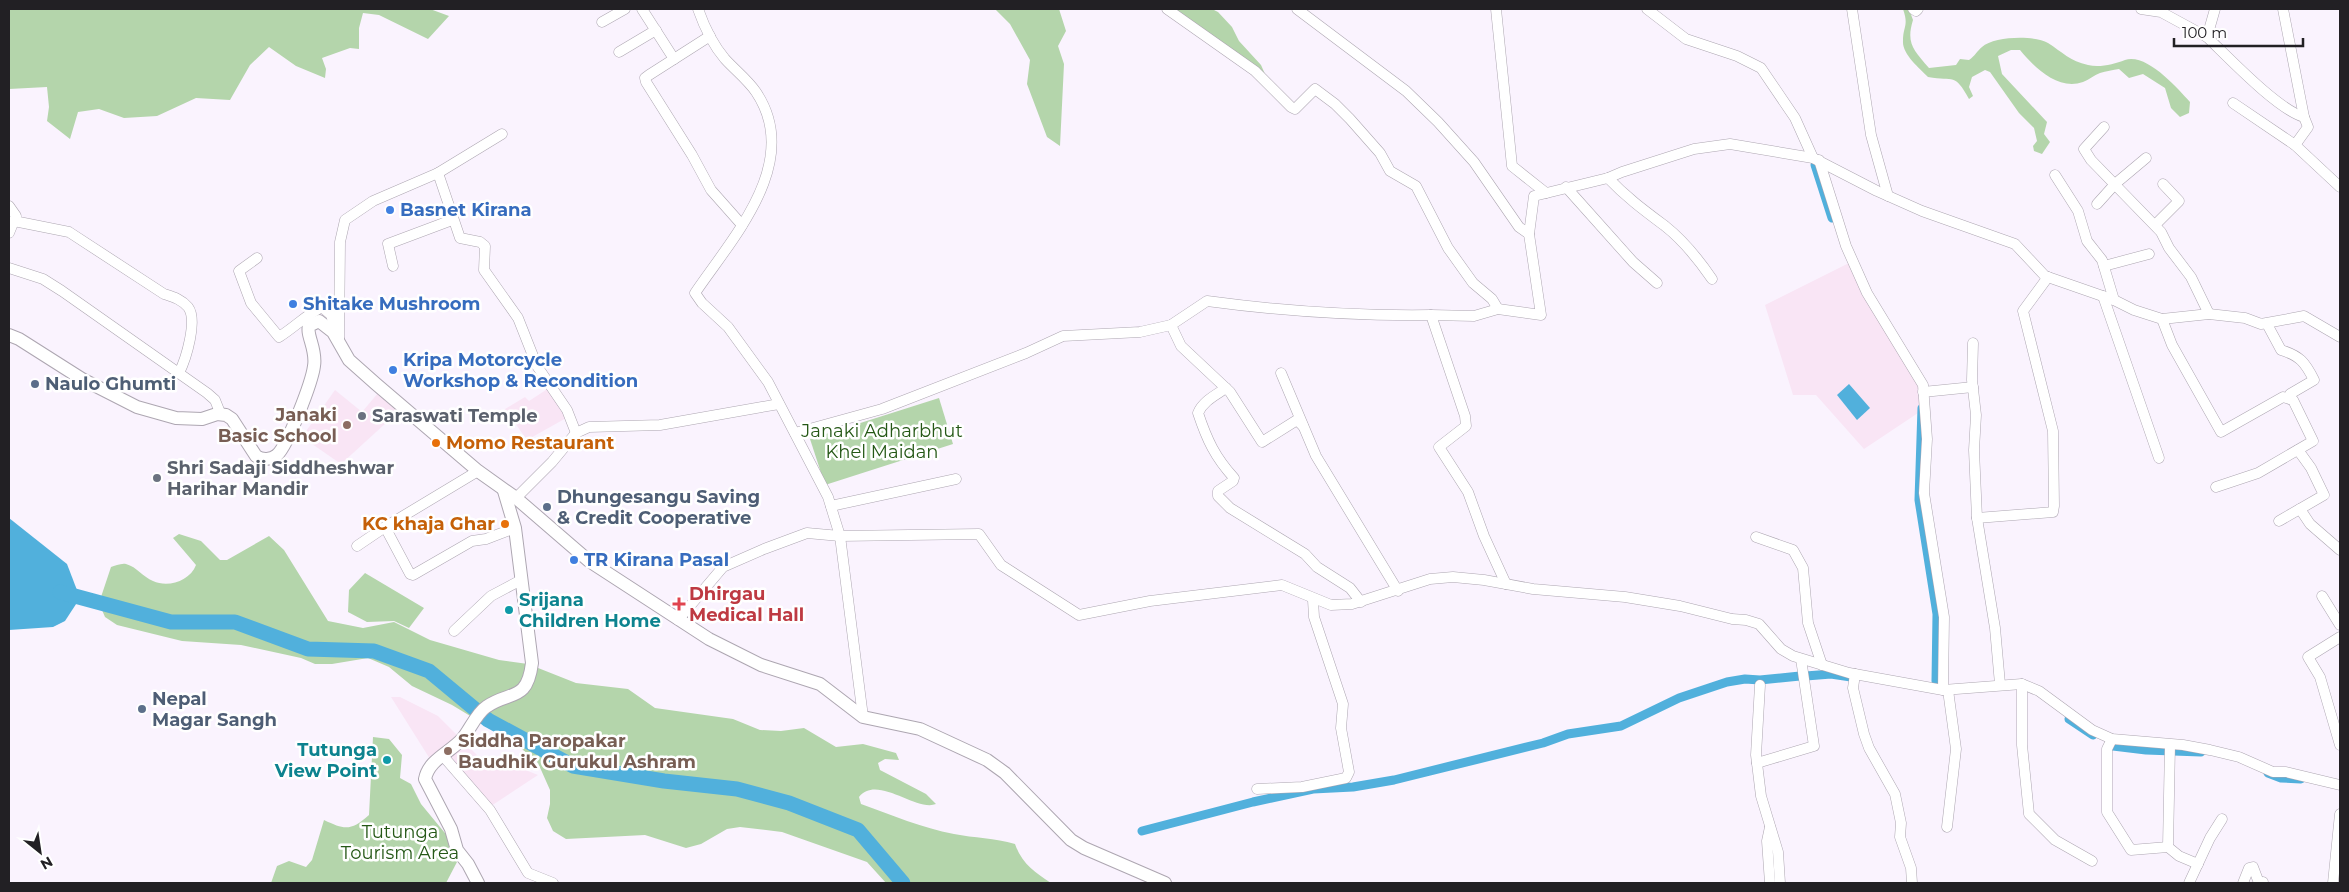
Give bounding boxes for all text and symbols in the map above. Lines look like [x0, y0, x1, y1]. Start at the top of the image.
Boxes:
scale bar [2174, 15, 2303, 47]
text: 100 m [2182, 23, 2227, 42]
place label: Basnet Kirana [400, 199, 532, 221]
marker: Basnet Kirana [384, 204, 396, 216]
place label: Shitake Mushroom [303, 293, 480, 315]
marker: Shitake Mushroom [287, 298, 299, 310]
place label: Kripa Motorcycle Workshop & Recondition [403, 349, 638, 392]
marker: Kripa Motorcycle Workshop & Recondition [387, 364, 399, 376]
place label: Naulo Ghumti [45, 373, 176, 395]
marker: Naulo Ghumti [29, 378, 41, 390]
place label: Janaki Basic School [218, 404, 337, 447]
place label: Saraswati Temple [372, 405, 538, 427]
marker: Saraswati Temple [356, 410, 368, 422]
marker: Janaki Basic School [341, 419, 353, 431]
park label: Janaki Adharbhut Khel Maidan [800, 420, 963, 463]
place label: Momo Restaurant [446, 432, 615, 454]
marker: Momo Restaurant [430, 437, 442, 449]
place label: Shri Sadaji Siddheshwar Harihar Mandir [167, 457, 394, 500]
marker: Shri Sadaji Siddheshwar Harihar Mandir [151, 472, 163, 484]
place label: Dhungesangu Saving & Credit Cooperative [557, 486, 760, 529]
marker: Dhungesangu Saving & Credit Cooperative [541, 501, 553, 513]
place label: KC khaja Ghar [362, 513, 495, 535]
marker: KC khaja Ghar [499, 518, 511, 530]
place label: TR Kirana Pasal [584, 549, 729, 571]
marker: TR Kirana Pasal [568, 554, 580, 566]
place label: Dhirgau Medical Hall [689, 583, 804, 626]
place label: Srijana Children Home [519, 589, 661, 632]
marker: Dhirgau Medical Hall [673, 598, 685, 610]
marker: Srijana Children Home [503, 604, 515, 616]
place label: Nepal Magar Sangh [152, 688, 277, 731]
marker: Nepal Magar Sangh [136, 703, 148, 715]
place label: Siddha Paropakar Baudhik Gurukul Ashram [458, 730, 696, 773]
place label: Tutunga View Point [274, 739, 377, 782]
marker: Siddha Paropakar Baudhik Gurukul Ashram [442, 745, 454, 757]
marker: Tutunga View Point [381, 754, 393, 766]
park label: Tutunga Tourism Area [341, 821, 459, 864]
north arrow [15, 827, 65, 877]
text: N [37, 853, 56, 874]

